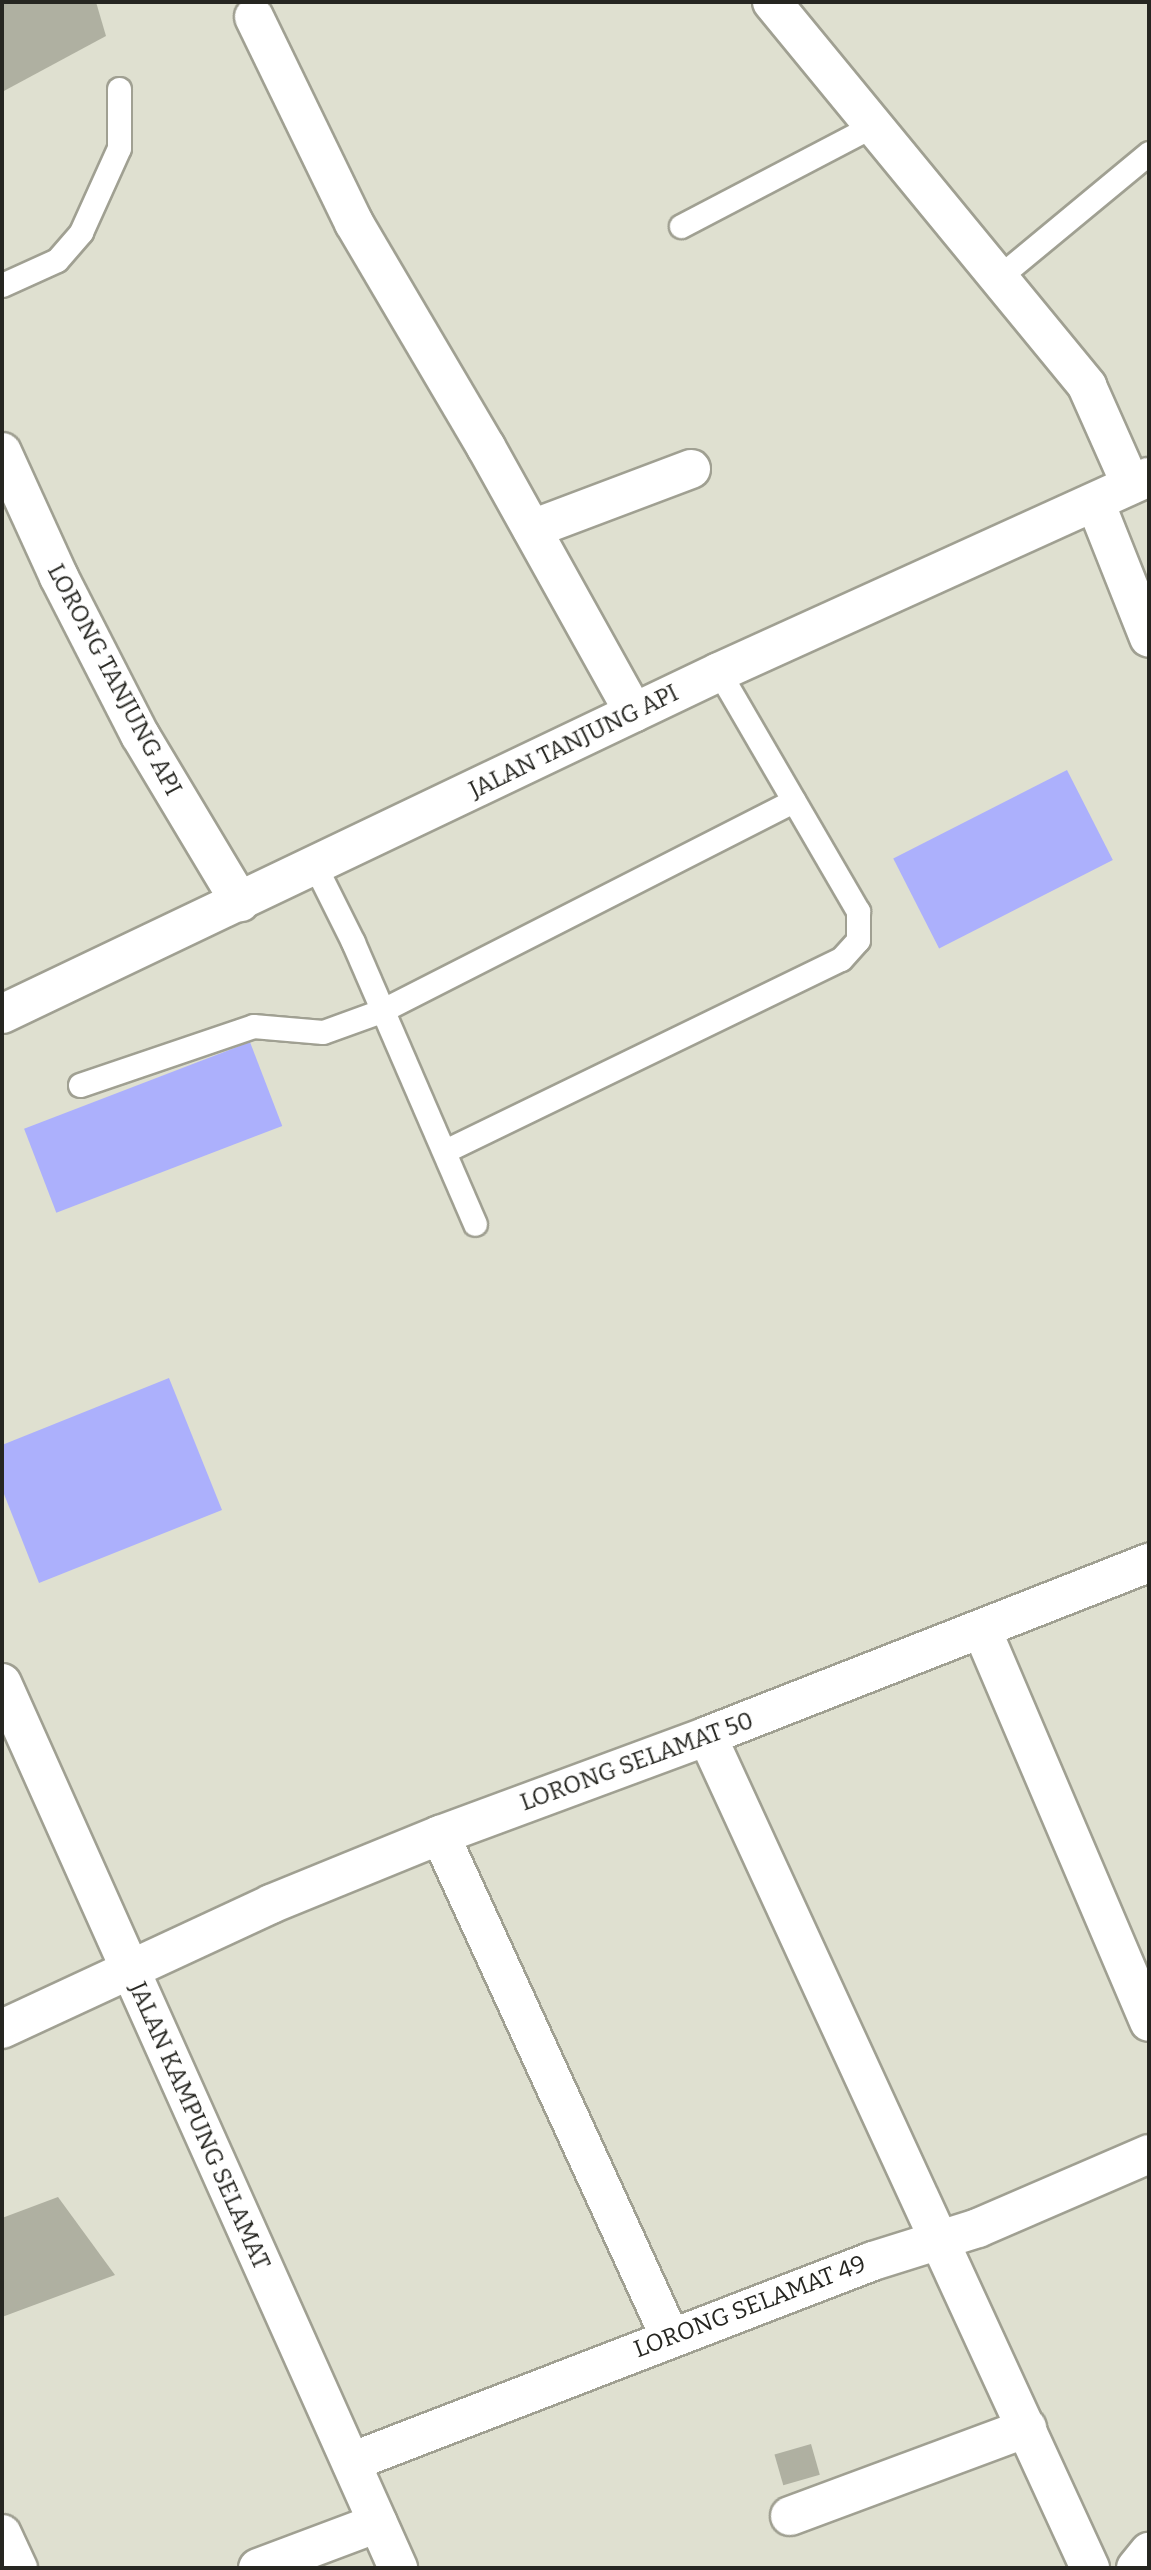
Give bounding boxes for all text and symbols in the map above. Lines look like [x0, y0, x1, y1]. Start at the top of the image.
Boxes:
street label: LORONG TANJUNG API [41, 559, 187, 801]
street label: JALAN TANJUNG API [465, 679, 683, 805]
street label: LORONG SELAMAT 50 [517, 1706, 757, 1818]
street label: JALAN KAMPUNG SELAMAT [123, 1978, 275, 2274]
street label: LORONG SELAMAT 49 [630, 2250, 870, 2364]

